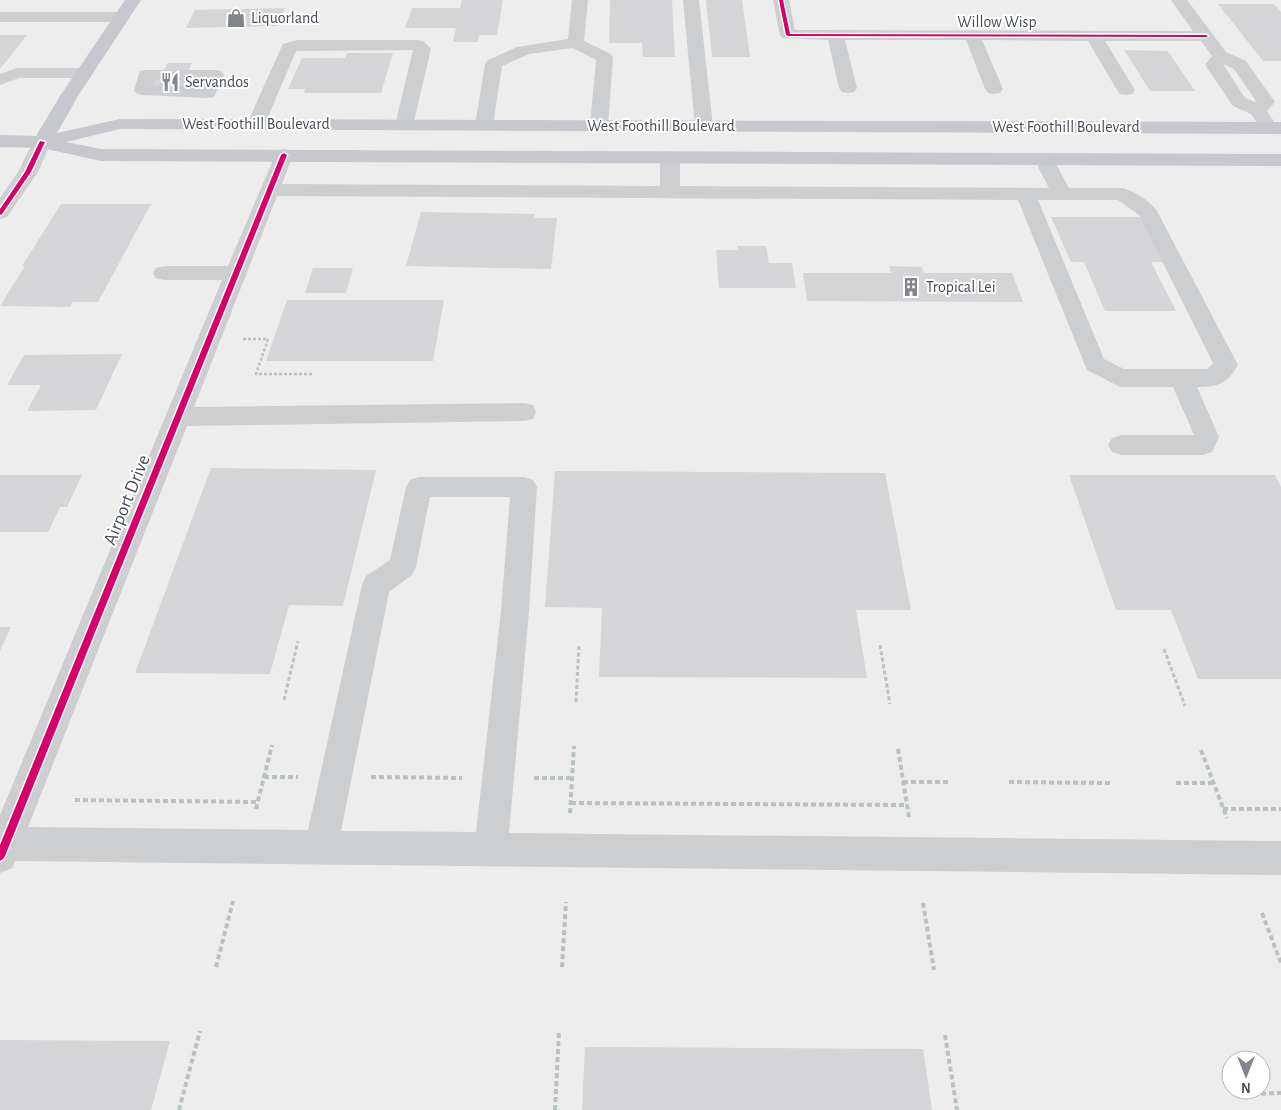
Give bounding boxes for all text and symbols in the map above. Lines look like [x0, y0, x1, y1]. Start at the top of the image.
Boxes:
shop icon: Liquorland [225, 7, 247, 29]
place label: Liquorland [251, 10, 318, 26]
street label: Willow Wisp [957, 14, 1037, 30]
restaurant icon: Servandos [159, 71, 181, 93]
place label: Servandos [185, 74, 249, 90]
street label: West Foothill Boulevard [182, 116, 330, 132]
street label: West Foothill Boulevard [587, 118, 735, 134]
street label: West Foothill Boulevard [992, 119, 1140, 135]
building icon: Tropical Lei [900, 276, 922, 298]
place label: Tropical Lei [926, 279, 996, 295]
street label: Airport Drive [100, 452, 154, 548]
north arrow [1221, 1050, 1271, 1100]
text: N [1241, 1080, 1251, 1094]

